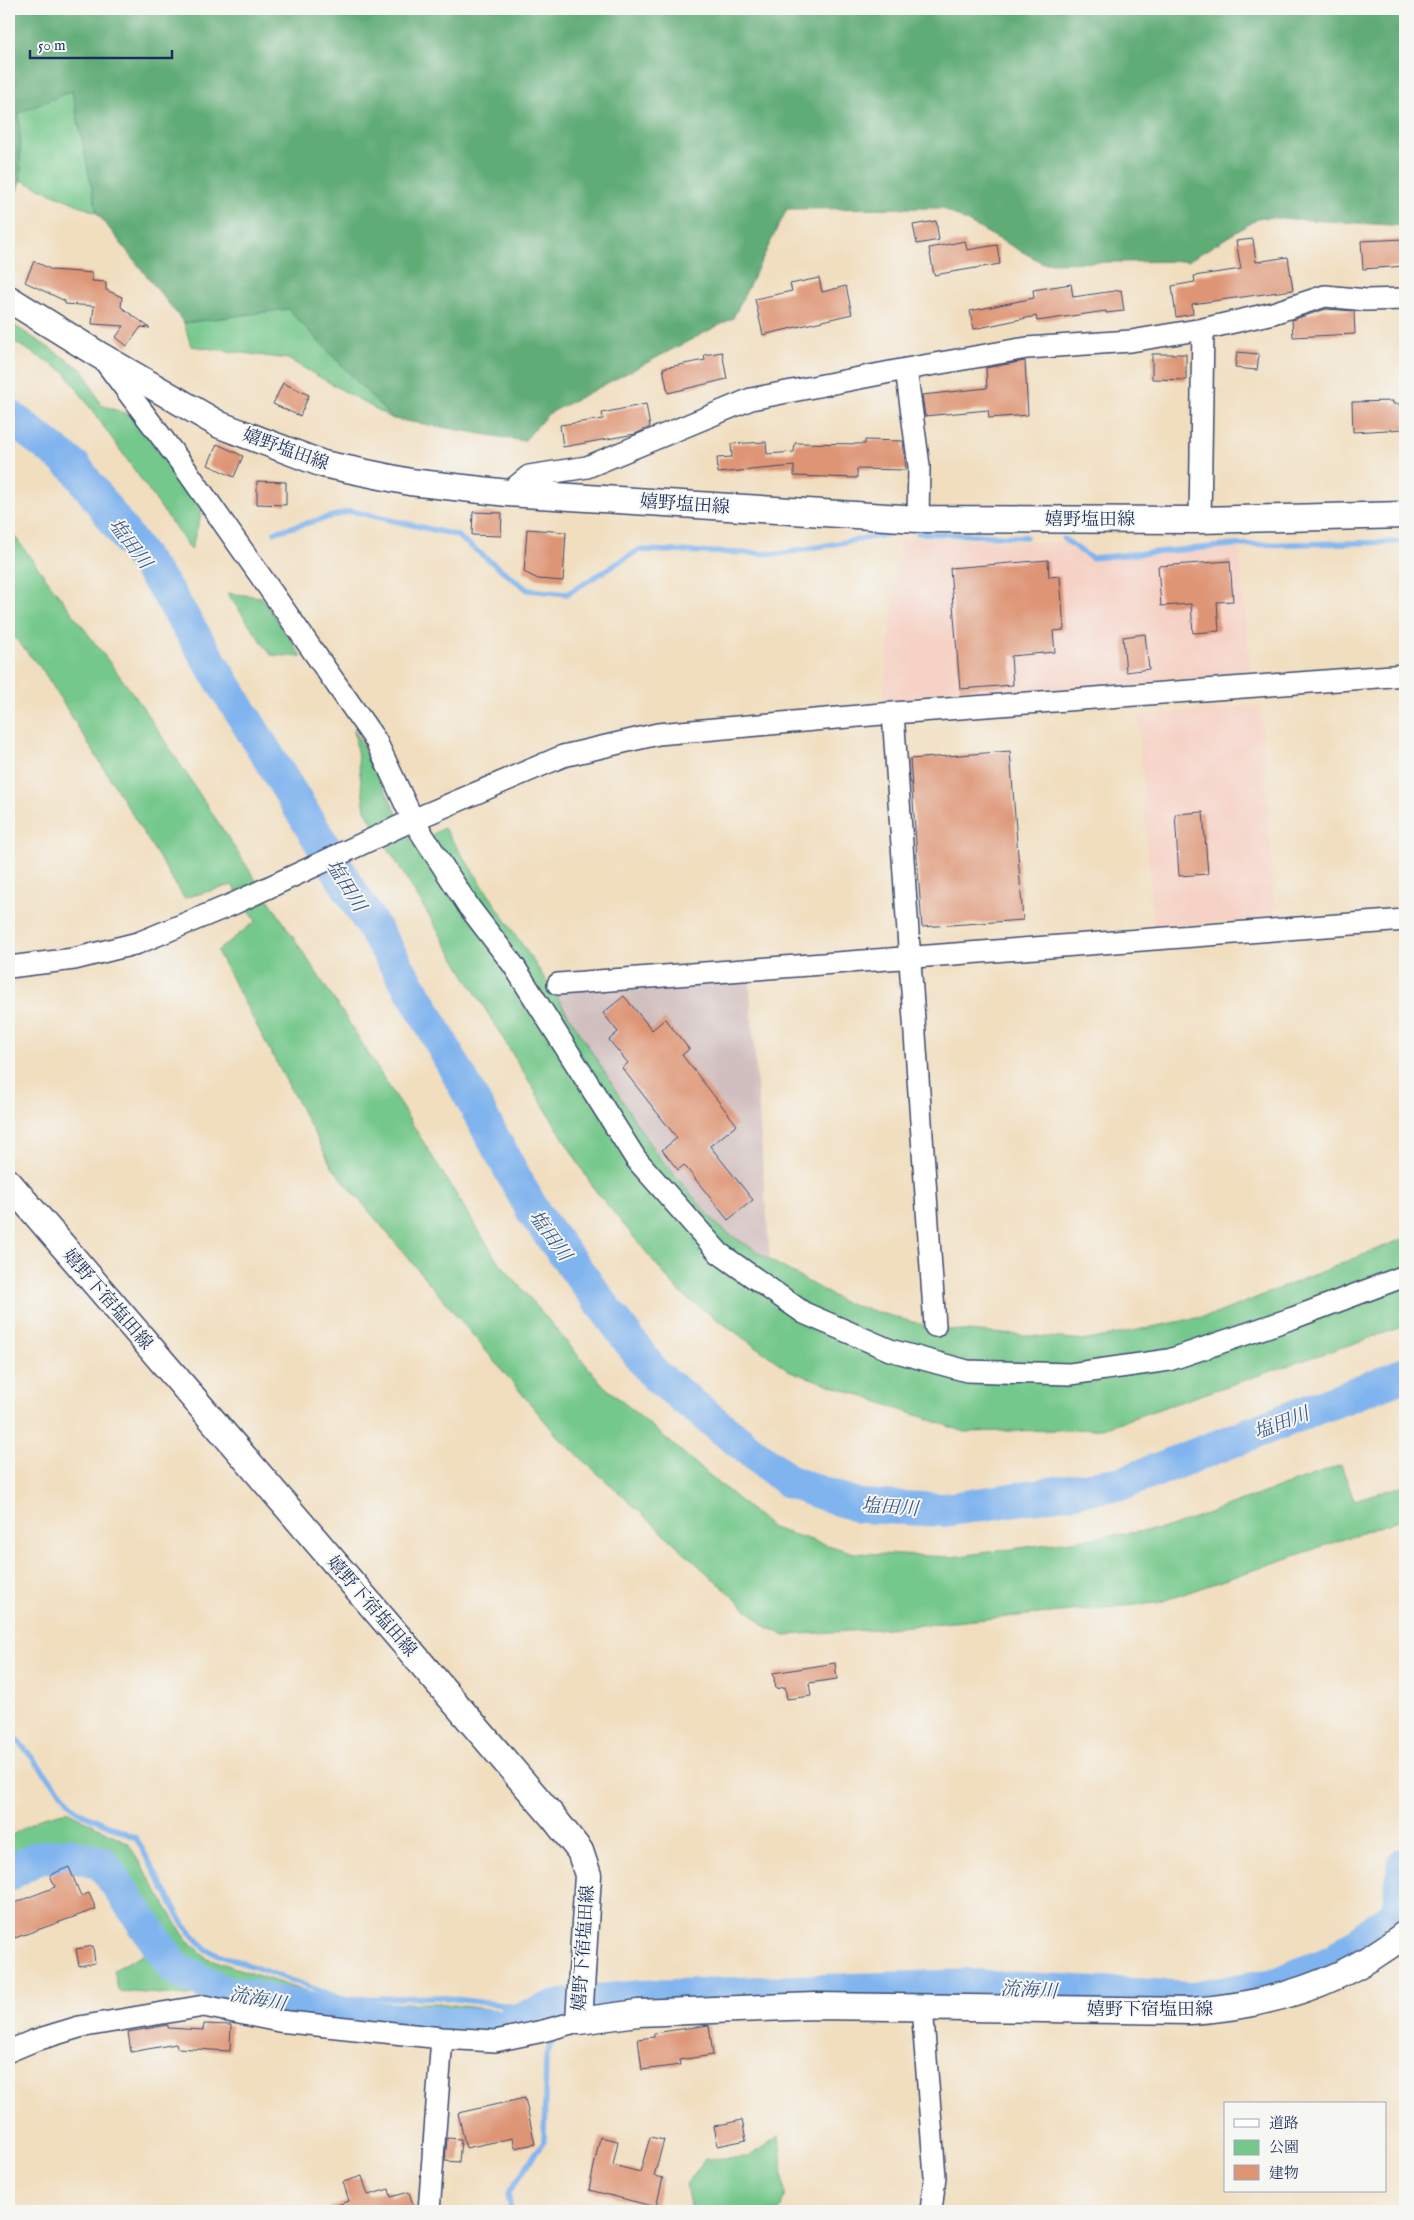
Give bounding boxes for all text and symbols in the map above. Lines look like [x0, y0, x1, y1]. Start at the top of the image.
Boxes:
scale bar [30, 28, 172, 60]
text: 50 m [38, 36, 66, 55]
street label: 嬉野塩田線 [239, 424, 332, 477]
street label: 嬉野塩田線 [639, 491, 731, 520]
street label: 嬉野塩田線 [1045, 509, 1135, 532]
water label: 塩田川 [103, 514, 157, 576]
water label: 塩田川 [320, 856, 372, 918]
water label: 塩田川 [523, 1206, 577, 1268]
street label: 嬉野下宿塩田線 [57, 1245, 157, 1355]
water label: 塩田川 [1251, 1402, 1314, 1445]
water label: 塩田川 [861, 1494, 921, 1522]
street label: 嬉野下宿塩田線 [321, 1552, 421, 1662]
street label: 嬉野下宿塩田線 [569, 1884, 600, 2012]
water label: 流海川 [1000, 1978, 1060, 2005]
water label: 流海川 [227, 1983, 290, 2018]
street label: 嬉野下宿塩田線 [1087, 1999, 1213, 2022]
legend [1224, 2102, 1386, 2192]
text: 道路 [1269, 2114, 1299, 2133]
text: 公園 [1269, 2138, 1299, 2157]
text: 建物 [1269, 2164, 1299, 2183]

